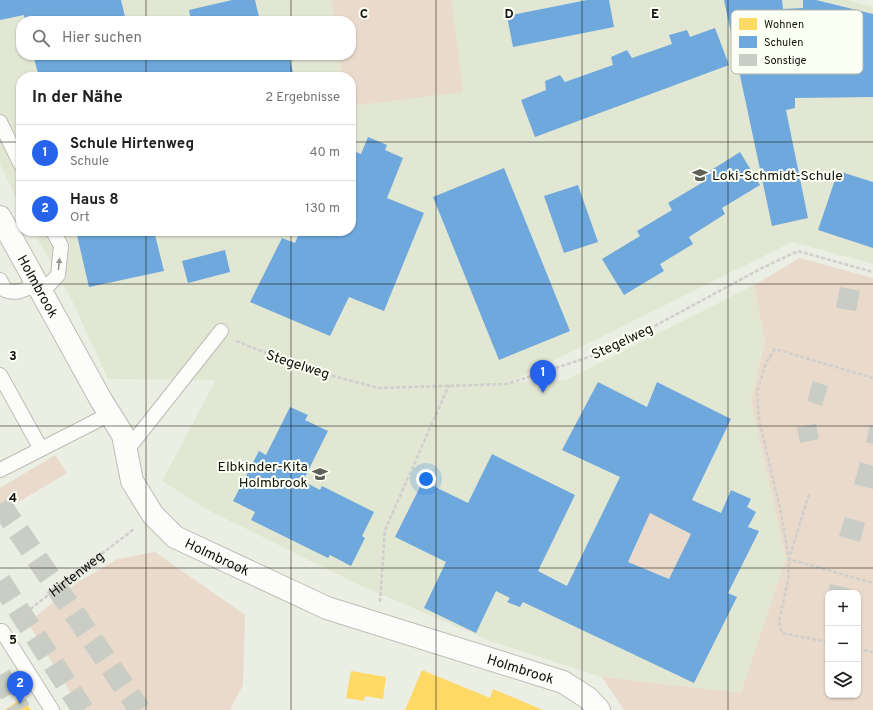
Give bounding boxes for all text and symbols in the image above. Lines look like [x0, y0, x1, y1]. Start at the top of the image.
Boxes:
text: C [360, 7, 368, 23]
text: D [504, 7, 514, 23]
text: E [651, 7, 659, 23]
legend [731, 10, 863, 74]
search box [16, 16, 356, 60]
text: Wohnen [764, 18, 804, 32]
icon: search [30, 27, 52, 49]
text: Hier suchen [62, 29, 142, 48]
text: Schulen [764, 36, 803, 50]
text: Sonstige [764, 54, 807, 68]
text: In der Nähe [32, 87, 123, 109]
text: 2 Ergebnisse [265, 90, 340, 106]
text: Schule Hirtenweg [70, 135, 194, 154]
text: 1 [42, 145, 48, 161]
text: 40 m [310, 145, 340, 161]
text: Schule [70, 154, 109, 170]
school or university icon: Loki-Schmidt-Schule [691, 166, 709, 184]
place label: Loki-Schmidt-Schule [712, 168, 843, 185]
text: Haus 8 [70, 191, 119, 210]
text: 2 [41, 201, 49, 217]
text: 130 m [305, 201, 340, 217]
text: Ort [70, 210, 90, 226]
street label: Holmbrook [13, 252, 61, 321]
one-way arrow [55, 258, 62, 270]
street label: Stegelweg [589, 321, 656, 364]
street label: Stegelweg [264, 347, 331, 384]
text: 3 [9, 349, 17, 365]
pin: 1 [530, 360, 556, 393]
place label: Elbkinder-Kita Holmbrook [218, 459, 308, 492]
school or university icon: Elbkinder-Kita Holmbrook [311, 465, 329, 483]
your location [416, 469, 436, 489]
text: 4 [9, 491, 17, 507]
street label: Holmbrook [182, 536, 252, 581]
street label: Hirtenweg [46, 548, 108, 601]
map controls [825, 590, 861, 698]
button: + [825, 590, 861, 626]
button: − [825, 626, 861, 662]
text: 5 [9, 633, 17, 649]
street label: Holmbrook [485, 652, 556, 689]
button: layers [825, 662, 861, 698]
pin: 2 [7, 671, 33, 704]

